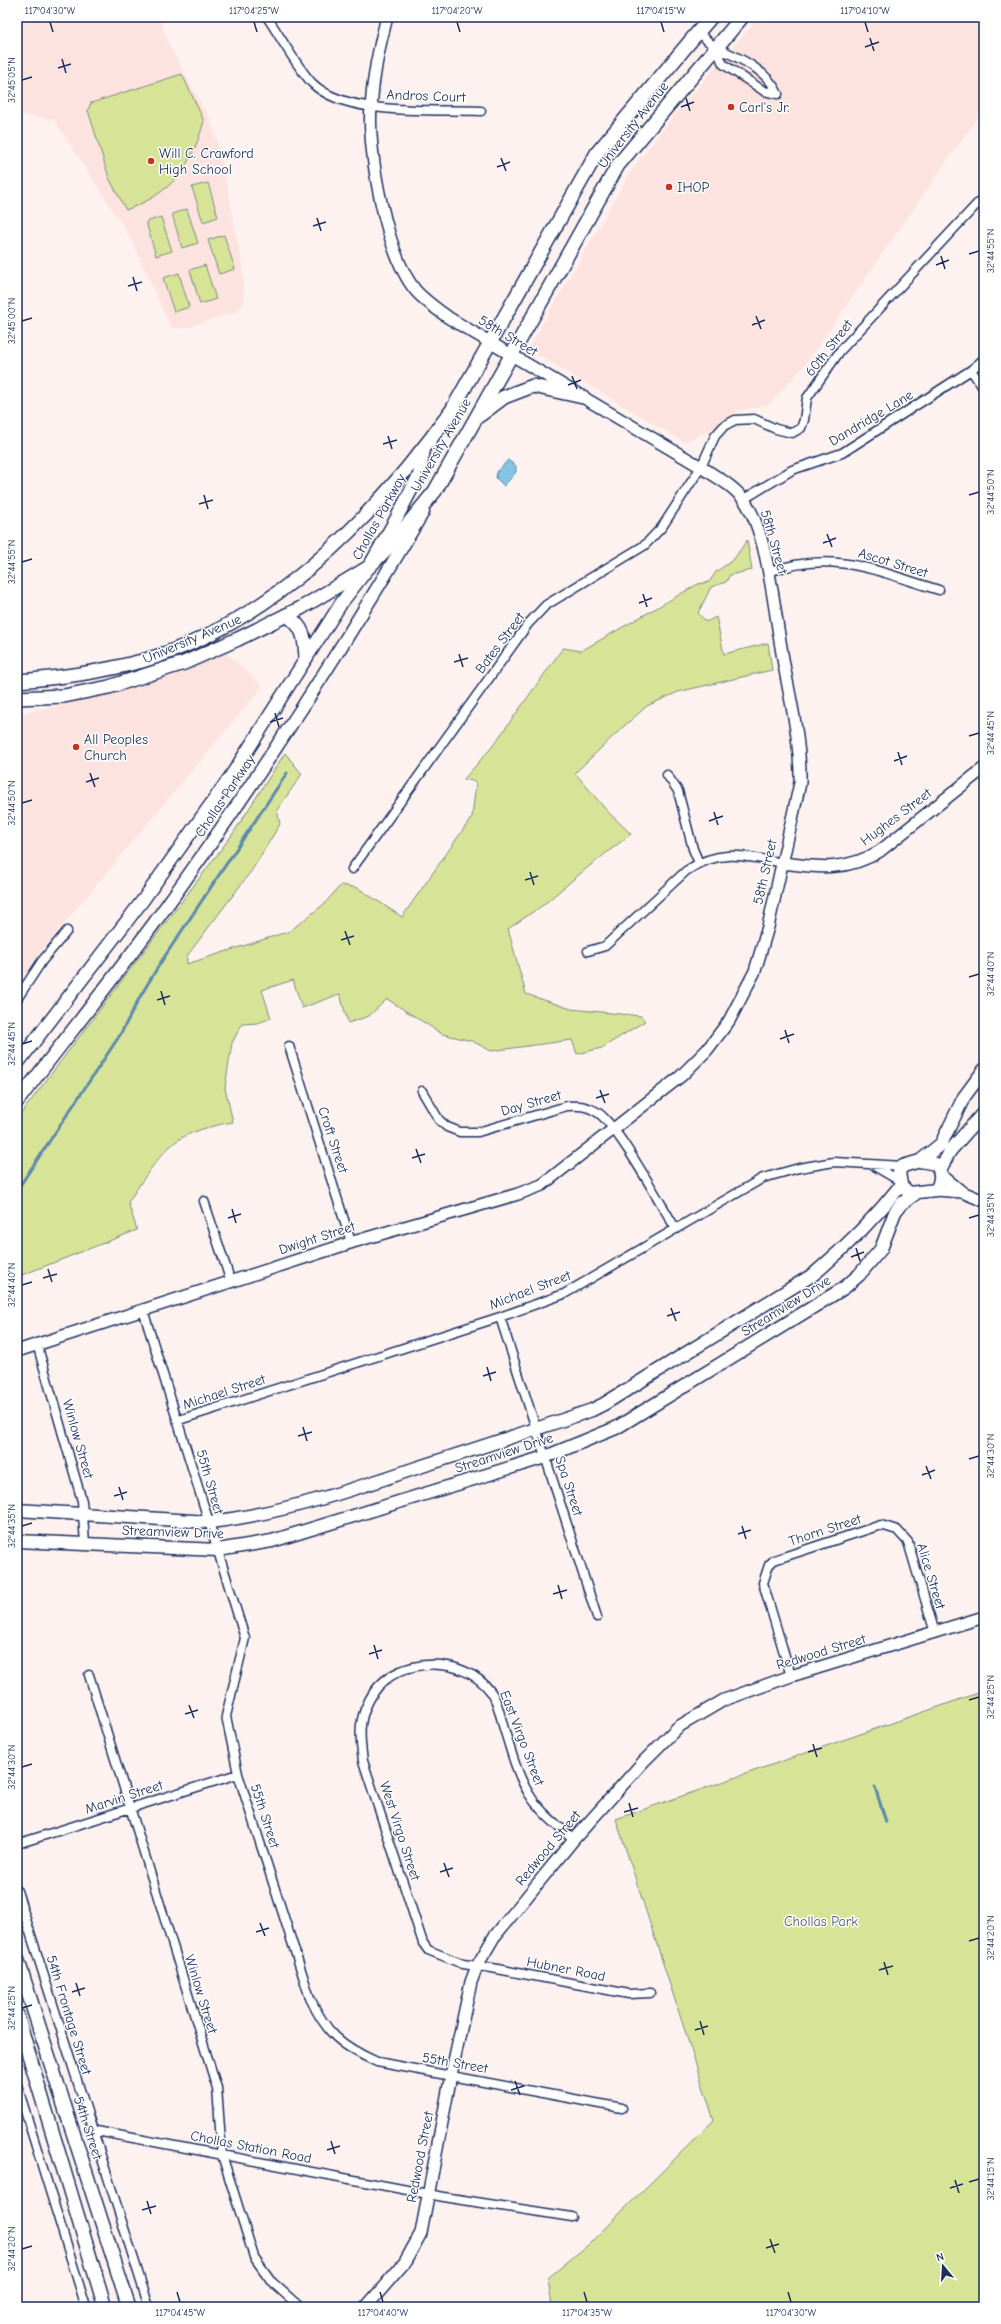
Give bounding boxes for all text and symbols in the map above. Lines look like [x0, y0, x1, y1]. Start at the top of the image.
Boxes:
text: 117°04'30"W [25, 5, 76, 17]
text: 117°04'25"W [229, 5, 279, 17]
text: 117°04'20"W [432, 5, 483, 17]
text: 117°04'15"W [637, 5, 686, 17]
text: 117°04'10"W [840, 5, 890, 17]
text: 32°45'05"N [6, 57, 18, 103]
street label: University Avenue [594, 78, 672, 172]
street label: Andros Court [386, 86, 467, 106]
place label: Carl's Jr. [739, 99, 789, 116]
marker: Carl's Jr. [726, 102, 736, 112]
place label: Will C. Crawford High School [159, 145, 254, 178]
marker: Will C. Crawford High School [146, 156, 156, 166]
place label: IHOP [677, 179, 710, 196]
marker: IHOP [664, 182, 674, 192]
text: 32°44'55"N [985, 229, 997, 273]
text: 32°45'00"N [6, 298, 18, 344]
street label: 58th Street [475, 312, 542, 361]
street label: 60th Street [802, 315, 857, 380]
street label: Dandridge Lane [826, 386, 916, 450]
street label: University Avenue [407, 395, 475, 495]
text: 32°44'50"N [985, 469, 997, 515]
street label: Chollas Parkway [348, 470, 410, 563]
street label: 58th Street [757, 508, 792, 577]
text: 32°44'55"N [6, 540, 18, 584]
street label: Ascot Street [856, 544, 931, 582]
street label: Bates Street [472, 608, 529, 677]
street label: University Avenue [140, 611, 244, 667]
text: 32°44'45"N [985, 711, 997, 755]
place label: All Peoples Church [84, 731, 148, 764]
marker: All Peoples Church [71, 742, 81, 752]
street label: Chollas Parkway [191, 751, 259, 840]
text: 32°44'50"N [6, 780, 18, 826]
street label: Hughes Street [857, 784, 936, 849]
street label: 58th Street [749, 837, 781, 906]
text: 32°44'40"N [985, 952, 997, 996]
text: 32°44'45"N [6, 1022, 18, 1066]
street label: Day Street [499, 1086, 564, 1120]
street label: Croft Street [314, 1105, 352, 1176]
text: 32°44'35"N [985, 1193, 997, 1237]
street label: Dwight Street [277, 1217, 358, 1258]
text: 32°44'40"N [6, 1263, 18, 1307]
street label: Michael Street [487, 1266, 574, 1313]
street label: Streamview Drive [738, 1272, 834, 1340]
street label: Michael Street [180, 1370, 269, 1413]
street label: Winlow Street [59, 1397, 98, 1481]
street label: Streamview Drive [453, 1429, 555, 1477]
text: 32°44'30"N [985, 1434, 997, 1478]
street label: 55th Street [193, 1448, 228, 1517]
street label: Spa Street [551, 1454, 587, 1519]
text: 32°44'35"N [6, 1504, 18, 1548]
street label: Thorn Street [787, 1510, 864, 1550]
street label: Streamview Drive [122, 1522, 224, 1542]
street label: Alice Street [913, 1541, 949, 1612]
street label: Redwood Street [774, 1630, 869, 1674]
text: 32°44'25"N [985, 1675, 997, 1719]
street label: East Virgo Street [496, 1688, 548, 1789]
text: 32°44'30"N [6, 1745, 18, 1789]
street label: Marvin Street [83, 1776, 166, 1818]
street label: West Virgo Street [376, 1779, 424, 1884]
street label: 55th Street [247, 1782, 284, 1851]
street label: Redwood Street [512, 1806, 585, 1889]
park label: Chollas Park [784, 1913, 858, 1930]
text: 32°44'20"N [985, 1915, 997, 1961]
street label: 54th Frontage Street [43, 1953, 96, 2078]
street label: Winlow Street [181, 1953, 221, 2036]
street label: Hubner Road [525, 1953, 607, 1985]
text: 32°44'25"N [6, 1986, 18, 2030]
street label: 55th Street [421, 2049, 490, 2077]
street label: 54th Street [70, 2094, 107, 2163]
street label: Redwood Street [403, 2109, 437, 2204]
street label: Chollas Station Road [189, 2127, 313, 2167]
text: 32°44'15"N [985, 2157, 997, 2201]
text: 32°44'20"N [6, 2226, 18, 2272]
north arrow [923, 2246, 963, 2286]
text: N [935, 2250, 945, 2264]
text: 117°04'45"W [155, 2307, 205, 2319]
text: 117°04'40"W [358, 2307, 409, 2319]
text: 117°04'35"W [562, 2307, 612, 2319]
text: 117°04'30"W [766, 2307, 817, 2319]

